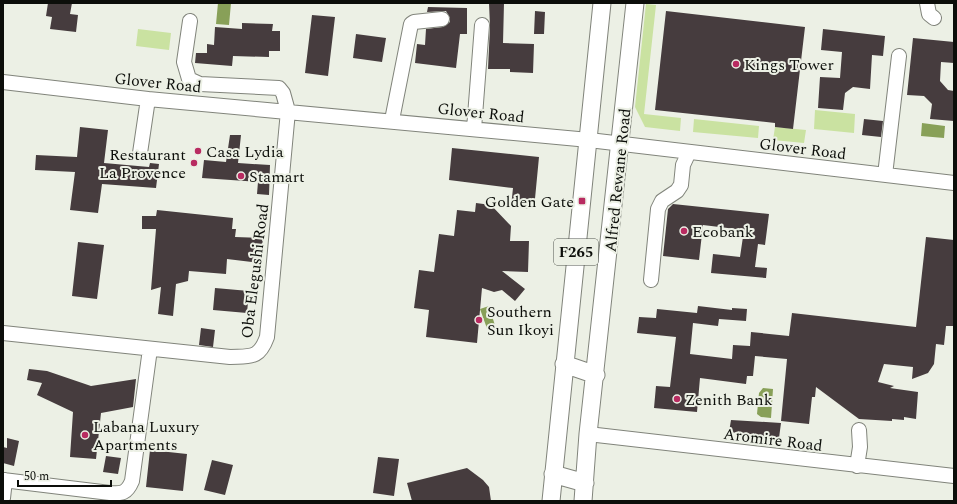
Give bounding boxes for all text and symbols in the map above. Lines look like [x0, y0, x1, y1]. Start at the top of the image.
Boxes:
place label: Kings Tower [744, 53, 834, 77]
marker: Kings Tower [731, 59, 741, 69]
street label: Glover Road [113, 66, 203, 100]
street label: Glover Road [436, 96, 526, 130]
street label: Alfred Rewane Road [599, 107, 637, 253]
street label: Glover Road [758, 132, 848, 166]
place label: Casa Lydia [206, 140, 284, 164]
place label: Restaurant La Provence [99, 143, 186, 185]
marker: Casa Lydia [193, 146, 203, 156]
marker: Restaurant La Provence [189, 158, 199, 168]
place label: Stamart [249, 165, 305, 189]
marker: Stamart [236, 171, 246, 181]
place label: Golden Gate [485, 190, 574, 214]
marker: Golden Gate [577, 196, 587, 206]
street label: Oba Elegushi Road [235, 202, 275, 340]
place label: Ecobank [692, 220, 754, 244]
marker: Ecobank [679, 226, 689, 236]
road number: F265 [554, 239, 598, 265]
place label: Southern Sun Ikoyi [487, 300, 554, 342]
marker: Southern Sun Ikoyi [474, 315, 484, 325]
place label: Zenith Bank [685, 388, 773, 412]
marker: Zenith Bank [672, 394, 682, 404]
place label: Labana Luxury Apartments [93, 415, 200, 457]
street label: Aromire Road [722, 422, 824, 458]
marker: Labana Luxury Apartments [80, 430, 90, 440]
scale bar [18, 462, 111, 488]
text: 50 m [24, 467, 49, 486]

